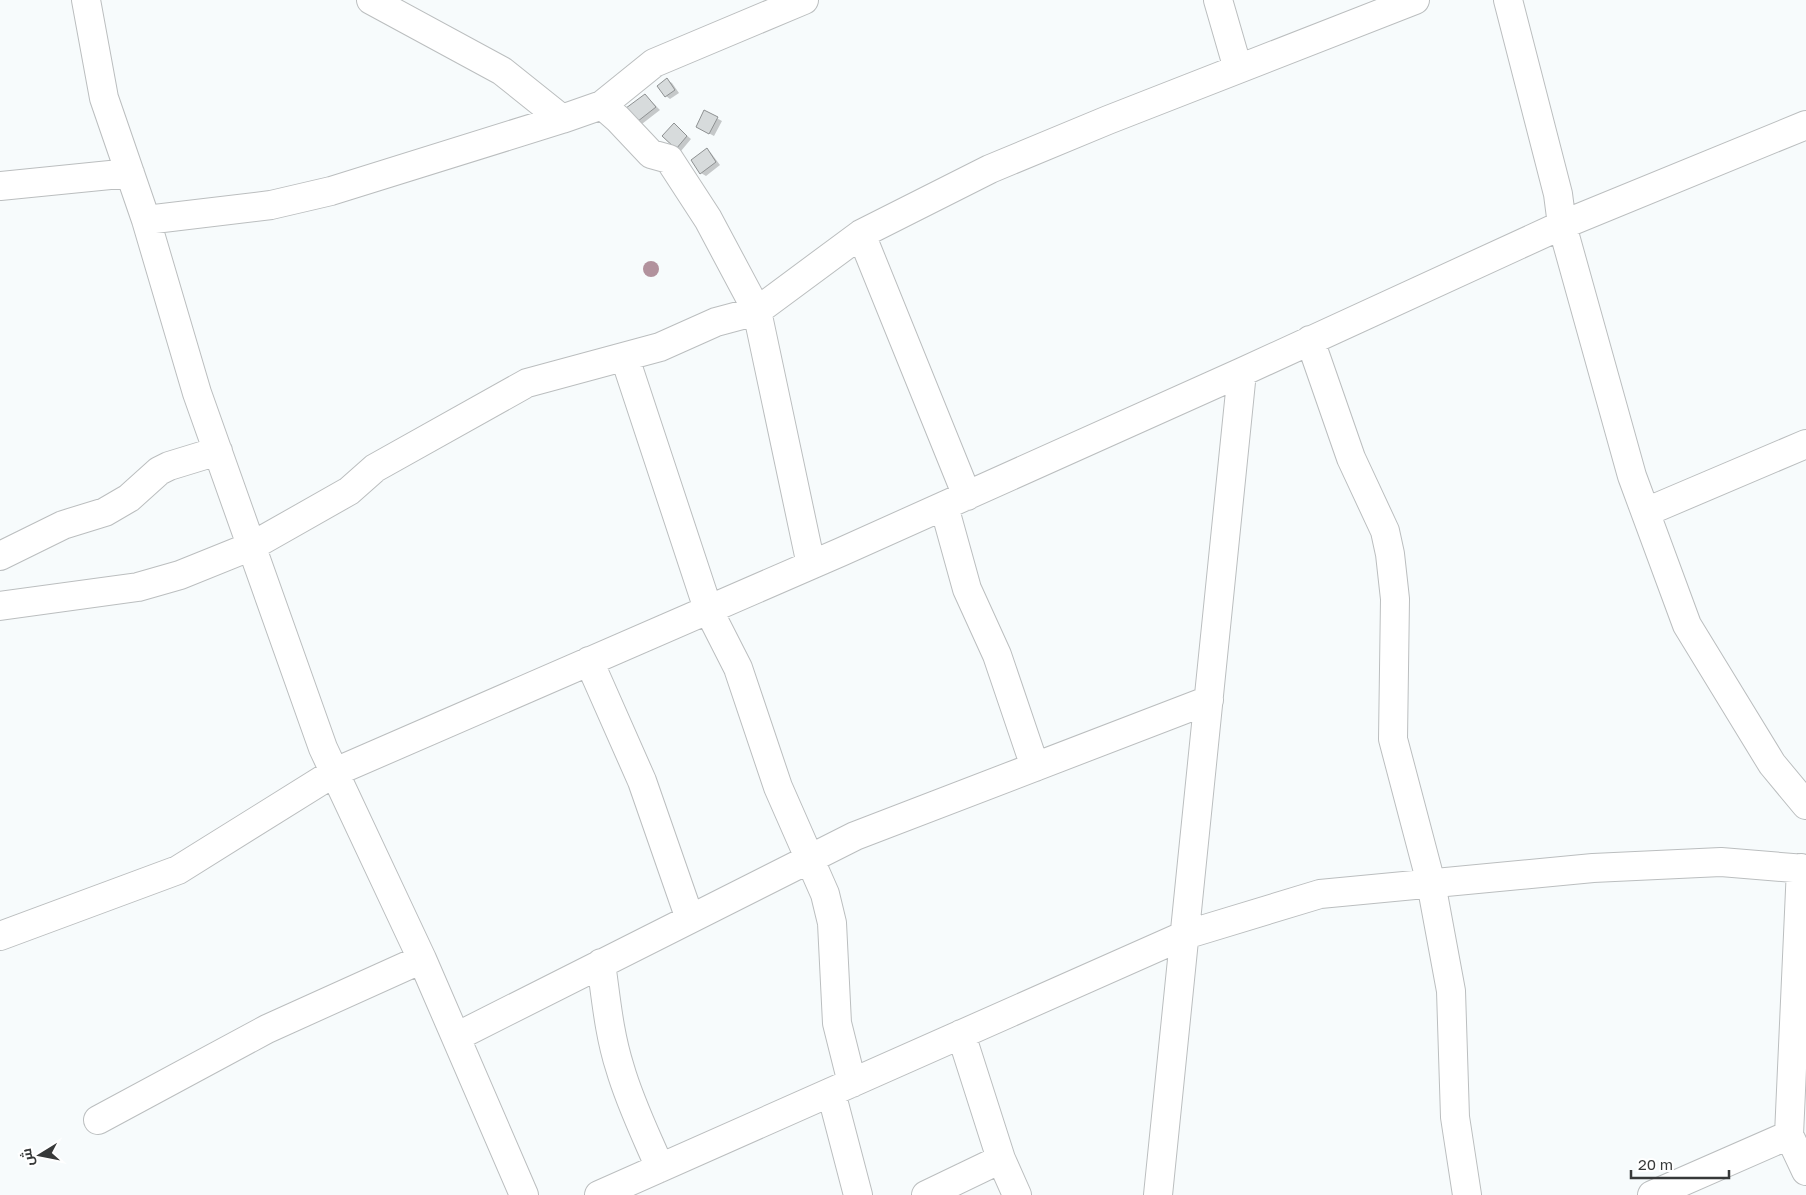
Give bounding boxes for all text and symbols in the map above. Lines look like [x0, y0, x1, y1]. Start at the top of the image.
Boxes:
north arrow [15, 1130, 65, 1180]
text: ش [17, 1147, 38, 1168]
scale bar [1631, 1148, 1728, 1180]
text: 20 m [1638, 1155, 1673, 1173]

